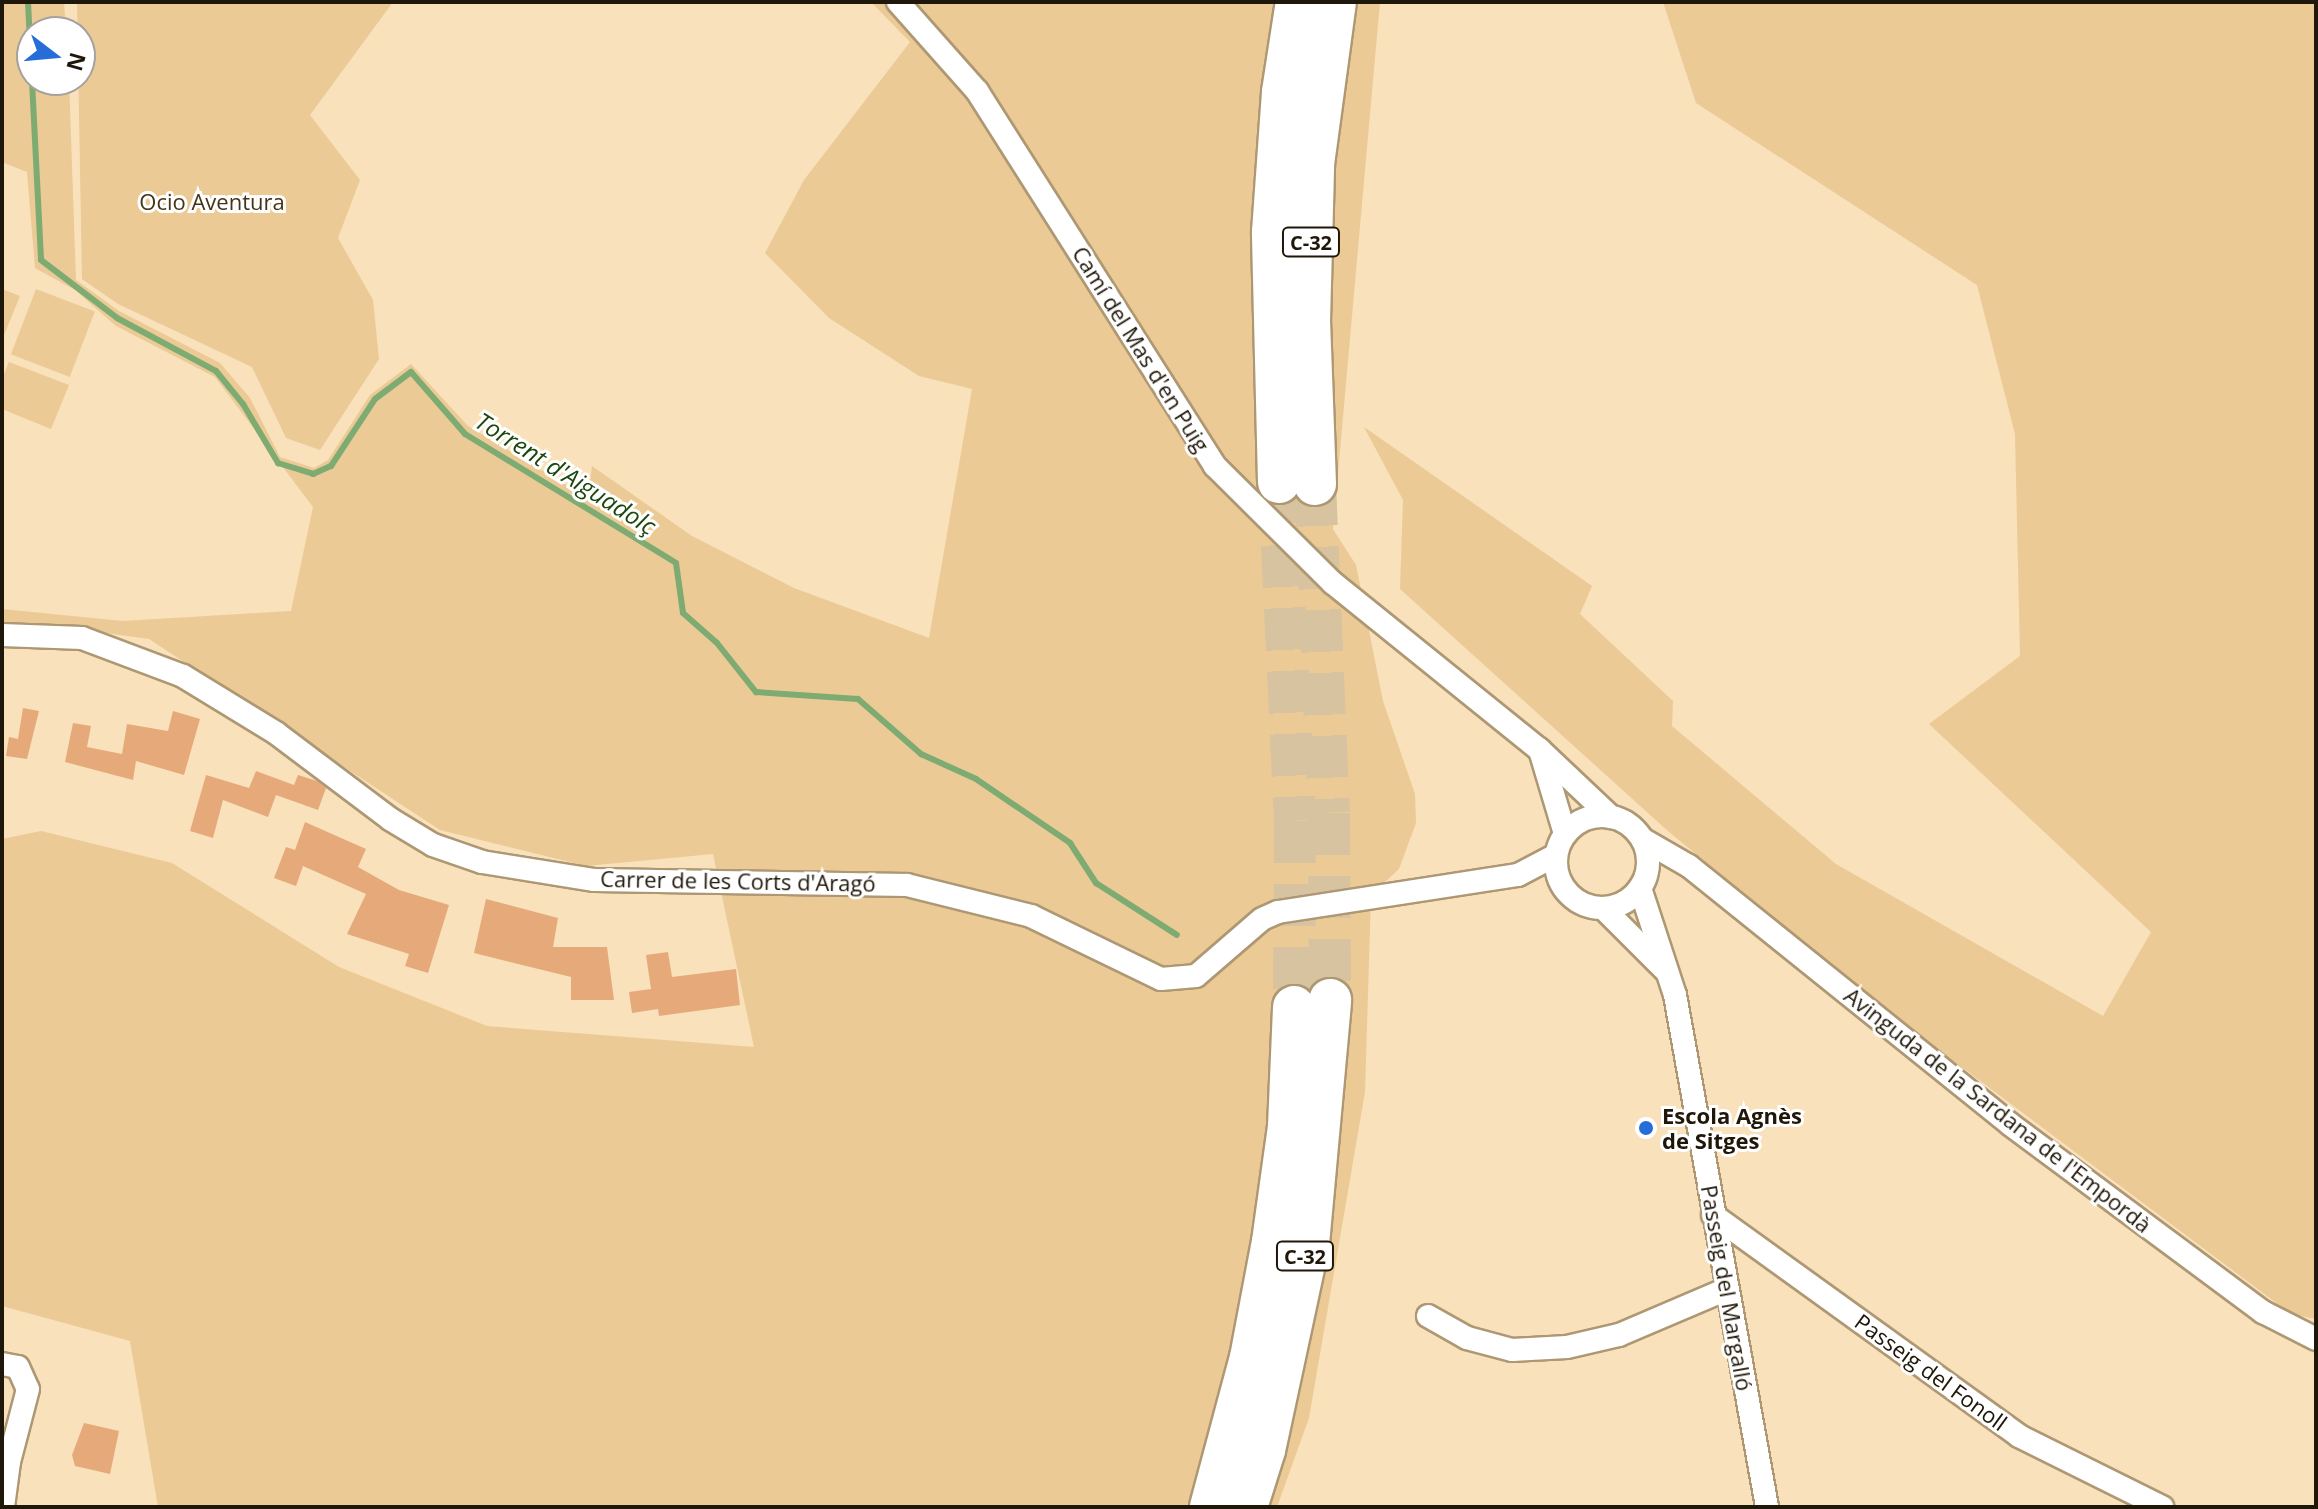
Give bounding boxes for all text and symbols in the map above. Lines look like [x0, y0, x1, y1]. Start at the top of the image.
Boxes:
north arrow [16, 16, 96, 96]
text: N [60, 49, 94, 75]
park label: Ocio Aventura [139, 189, 285, 215]
road number: C-32 [1281, 226, 1341, 258]
street label: Camí del Mas d'en Puig [1067, 241, 1215, 457]
water label: Torrent d'Aiguadolç [471, 406, 661, 540]
street label: Carrer de les Corts d'Aragó [600, 865, 876, 897]
street label: Avinguda de la Sardana de l'Empordà [1839, 982, 2157, 1238]
place label: Escola Agnès de Sitges [1662, 1102, 1802, 1154]
marker: Escola Agnès de Sitges [1637, 1119, 1655, 1137]
street label: Passeig del Margalló [1696, 1183, 1758, 1393]
road number: C-32 [1275, 1240, 1335, 1272]
street label: Passeig del Fonoll [1850, 1308, 2012, 1436]

